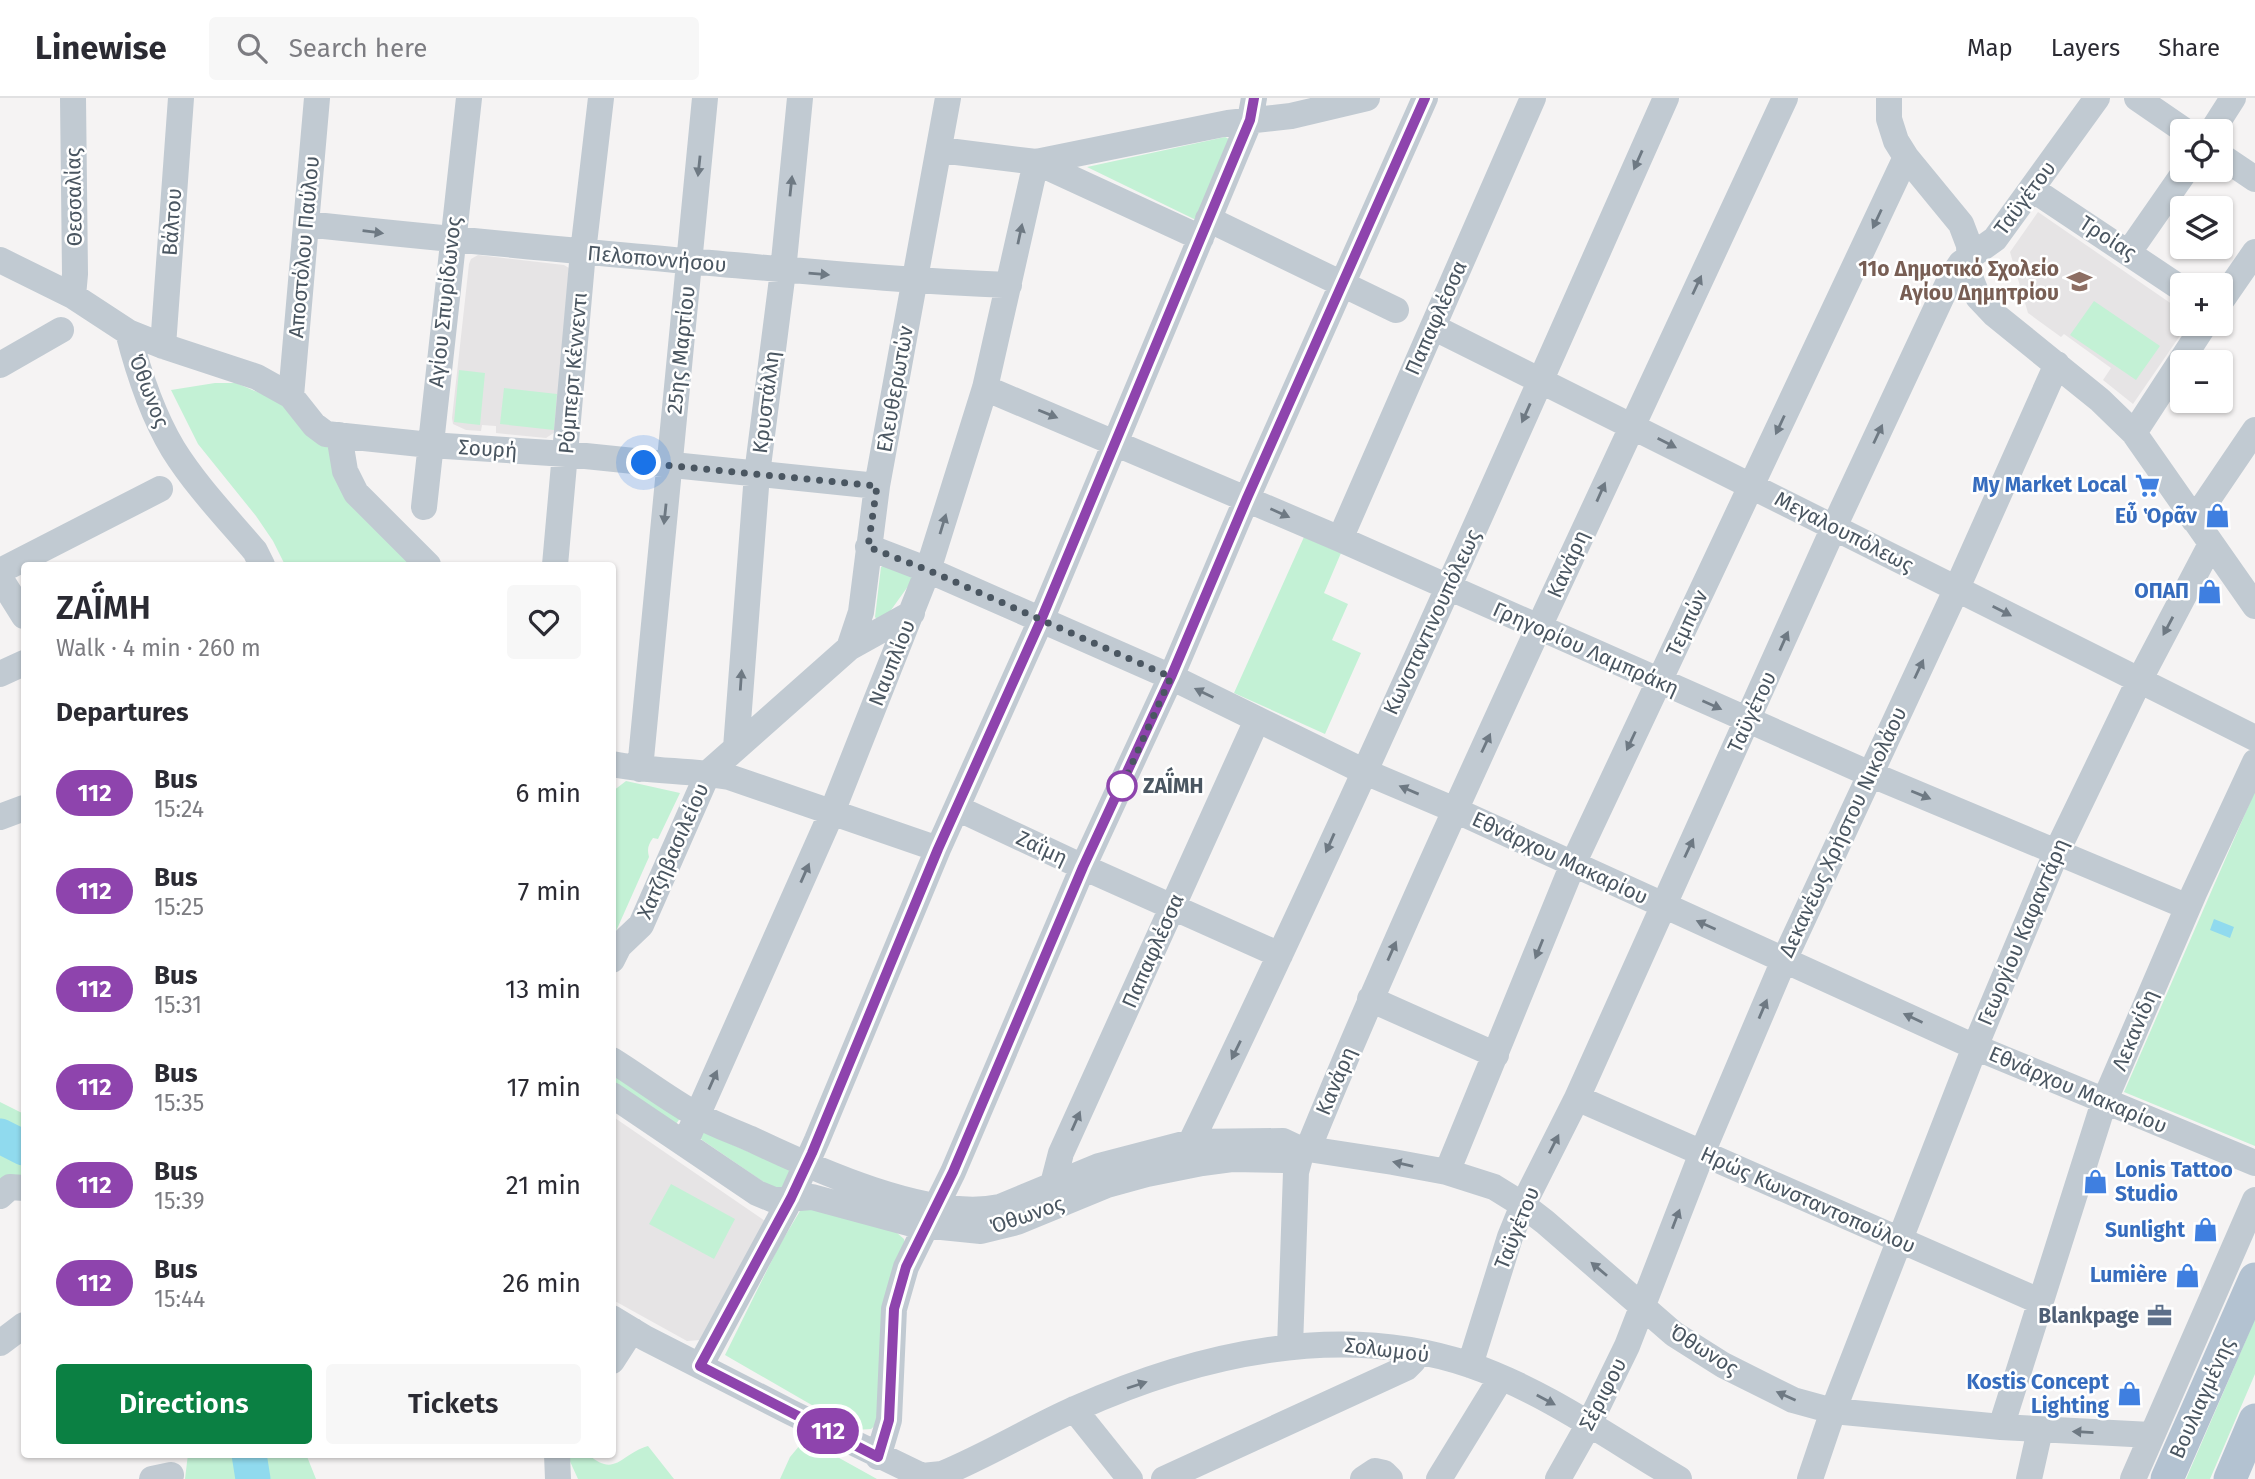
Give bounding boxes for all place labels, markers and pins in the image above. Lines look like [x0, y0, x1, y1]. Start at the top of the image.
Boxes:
place label: 11ο Δημοτικό Σχολείο Αγίου Δημητρίου [1858, 256, 2059, 306]
school or university icon: 11ο Δημοτικό Σχολείο Αγίου Δημητρίου [2065, 267, 2093, 295]
supermarket icon: My Market Local [2133, 471, 2161, 499]
place label: My Market Local [1972, 472, 2128, 498]
place label: Εὖ Ὁρᾶν [2115, 502, 2197, 529]
shop icon: Εὖ Ὁρᾶν [2203, 502, 2231, 530]
shop icon: ΟΠΑΠ [2195, 577, 2223, 605]
place label: ΟΠΑΠ [2134, 578, 2189, 604]
place label: ΖΑΪ́ΜΗ [1143, 767, 1203, 799]
marker: ΖΑΪ́ΜΗ [1107, 771, 1137, 801]
place label: Lonis Tattoo Studio [2115, 1157, 2233, 1207]
shop icon: Lonis Tattoo Studio [2081, 1168, 2109, 1196]
shop icon: Sunlight [2191, 1216, 2219, 1244]
place label: Sunlight [2105, 1217, 2186, 1243]
shop icon: Lumière [2173, 1261, 2201, 1289]
place label: Lumière [2090, 1262, 2167, 1288]
office icon: Blankpage [2145, 1302, 2173, 1330]
place label: Blankpage [2038, 1303, 2139, 1329]
place label: Kostis Concept Lighting [1967, 1369, 2110, 1419]
shop icon: Kostis Concept Lighting [2115, 1380, 2143, 1408]

